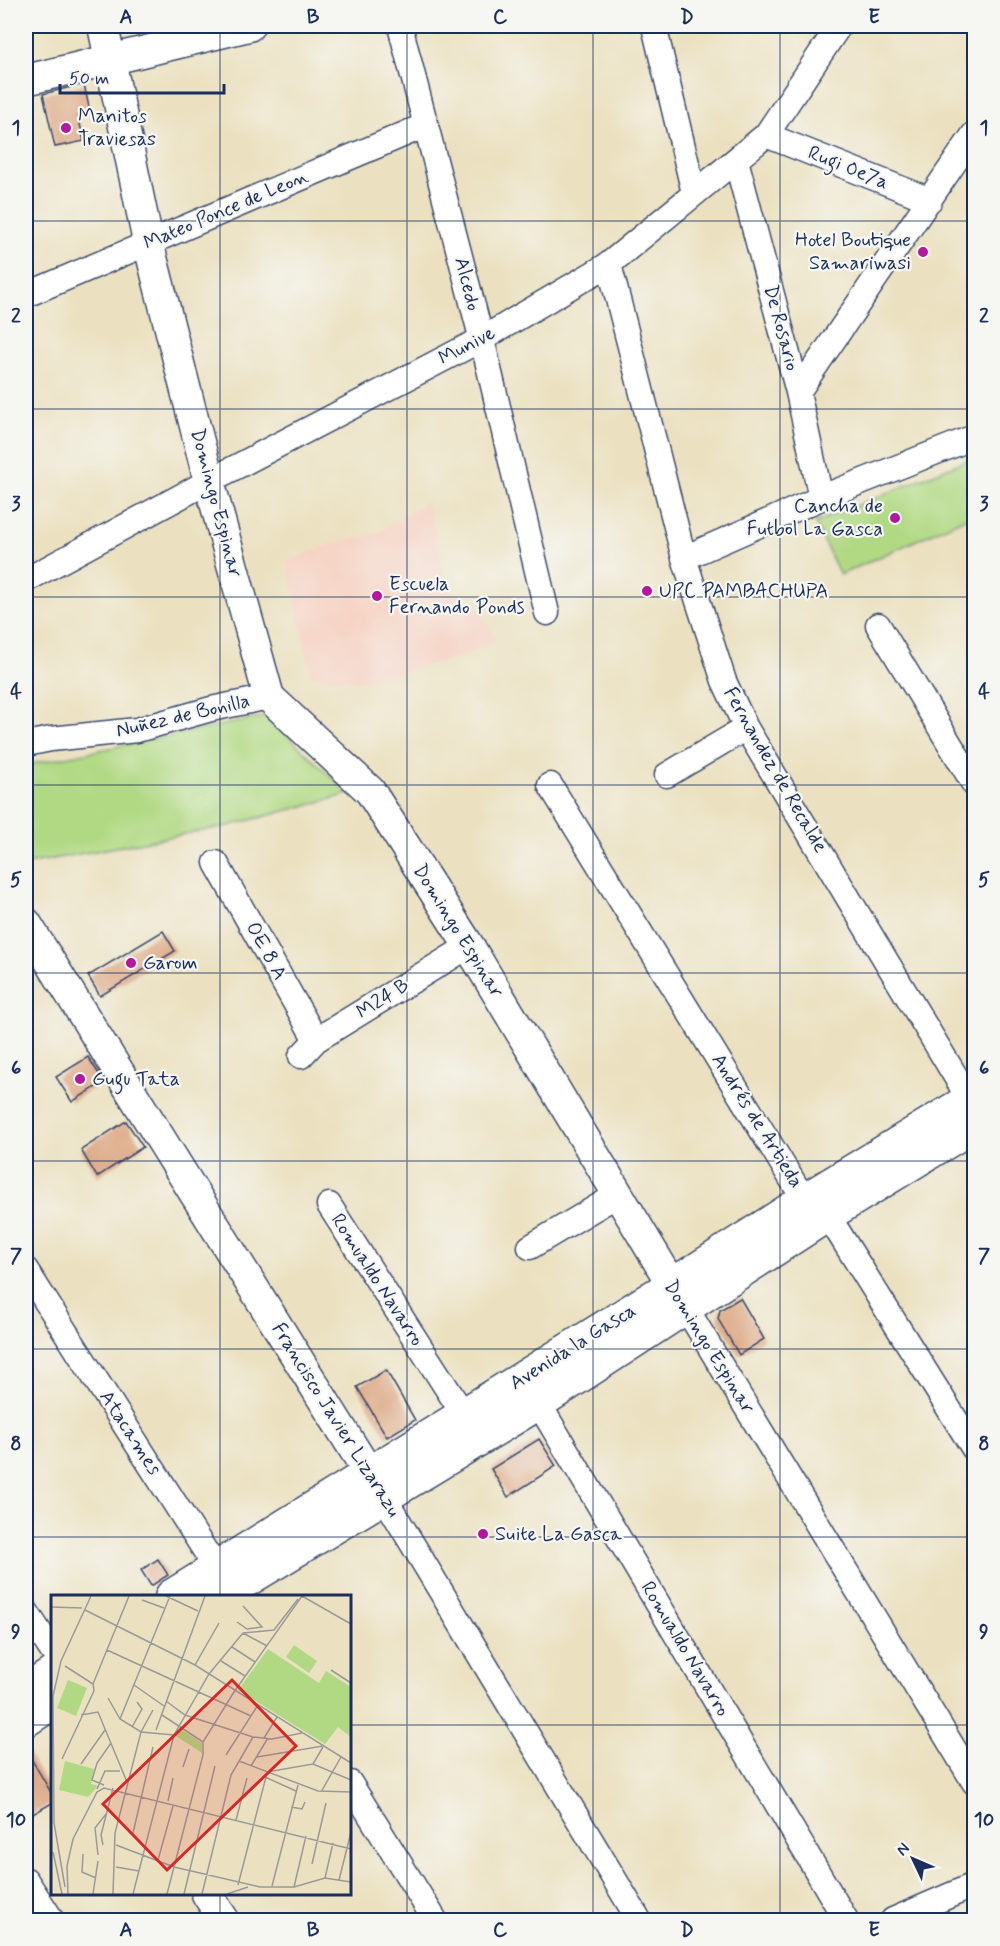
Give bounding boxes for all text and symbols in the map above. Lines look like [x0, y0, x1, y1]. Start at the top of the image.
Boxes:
text: A [119, 4, 133, 31]
text: B [307, 4, 320, 31]
text: C [493, 4, 508, 31]
text: D [680, 4, 694, 31]
text: E [868, 4, 880, 31]
scale bar [60, 57, 224, 95]
text: 50 m [69, 67, 109, 91]
place label: Manitos Traviesas [78, 103, 156, 153]
text: 1 [12, 115, 20, 142]
text: 1 [980, 115, 988, 142]
marker: Manitos Traviesas [59, 121, 73, 135]
street label: Rugi Oe7a [803, 140, 892, 198]
street label: Mateo Ponce de Leon [140, 163, 313, 257]
place label: Hotel Boutique Samariwasi [795, 227, 911, 277]
marker: Hotel Boutique Samariwasi [916, 245, 930, 259]
street label: Alcedo [447, 254, 487, 314]
street label: De Rosario [757, 282, 805, 374]
text: 2 [11, 303, 21, 330]
text: 2 [979, 303, 989, 330]
street label: Munive [434, 320, 500, 372]
street label: Domingo Espinar [183, 426, 249, 580]
text: 3 [11, 491, 21, 518]
text: 3 [979, 491, 989, 518]
place label: Cancha de Futbol La Gasca [747, 493, 883, 543]
marker: Cancha de Futbol La Gasca [888, 511, 902, 525]
place label: Escuela Fernando Ponds [389, 571, 525, 621]
place label: UPC PAMBACHUPA [659, 578, 828, 605]
marker: UPC PAMBACHUPA [640, 584, 654, 598]
marker: Escuela Fernando Ponds [370, 589, 384, 603]
text: 4 [10, 679, 22, 706]
text: 4 [978, 679, 990, 706]
street label: Fernandez de Recalde [716, 682, 834, 858]
street label: Nuñez de Bonilla [113, 687, 253, 745]
street label: Domingo Espinar [406, 859, 510, 1003]
text: 5 [10, 867, 22, 894]
text: 5 [978, 867, 990, 894]
street label: OE 8 A [239, 917, 293, 985]
place label: Garom [143, 950, 198, 977]
marker: Garom [124, 956, 138, 970]
street label: M24 B [351, 972, 415, 1026]
street label: Andrés de Artieda [705, 1049, 809, 1193]
text: 6 [11, 1055, 21, 1082]
text: 6 [979, 1055, 989, 1082]
place label: Gugu Tata [92, 1066, 180, 1095]
marker: Gugu Tata [73, 1072, 87, 1086]
street label: Romualdo Navarro [324, 1208, 430, 1352]
text: 7 [10, 1243, 22, 1270]
text: 7 [978, 1243, 990, 1270]
street label: Domingo Espinar [657, 1275, 761, 1419]
street label: Avenida la Gasca [505, 1297, 641, 1397]
street label: Francisco Javier Lizarazu [265, 1318, 407, 1522]
street label: Atacames [93, 1385, 168, 1481]
text: 8 [10, 1431, 22, 1458]
text: 8 [978, 1431, 990, 1458]
place label: Suite La Gasca [495, 1521, 623, 1548]
marker: Suite La Gasca [476, 1527, 490, 1541]
street label: Romualdo Navarro [634, 1576, 736, 1722]
inset map [51, 1595, 351, 1895]
text: 9 [11, 1619, 21, 1646]
text: 9 [979, 1619, 989, 1646]
text: 10 [6, 1807, 26, 1834]
text: 10 [974, 1807, 994, 1834]
north arrow [883, 1829, 943, 1889]
text: N [892, 1838, 915, 1861]
text: A [119, 1917, 133, 1944]
text: B [307, 1917, 320, 1944]
text: C [493, 1917, 508, 1944]
text: D [680, 1917, 694, 1944]
text: E [868, 1917, 880, 1944]

